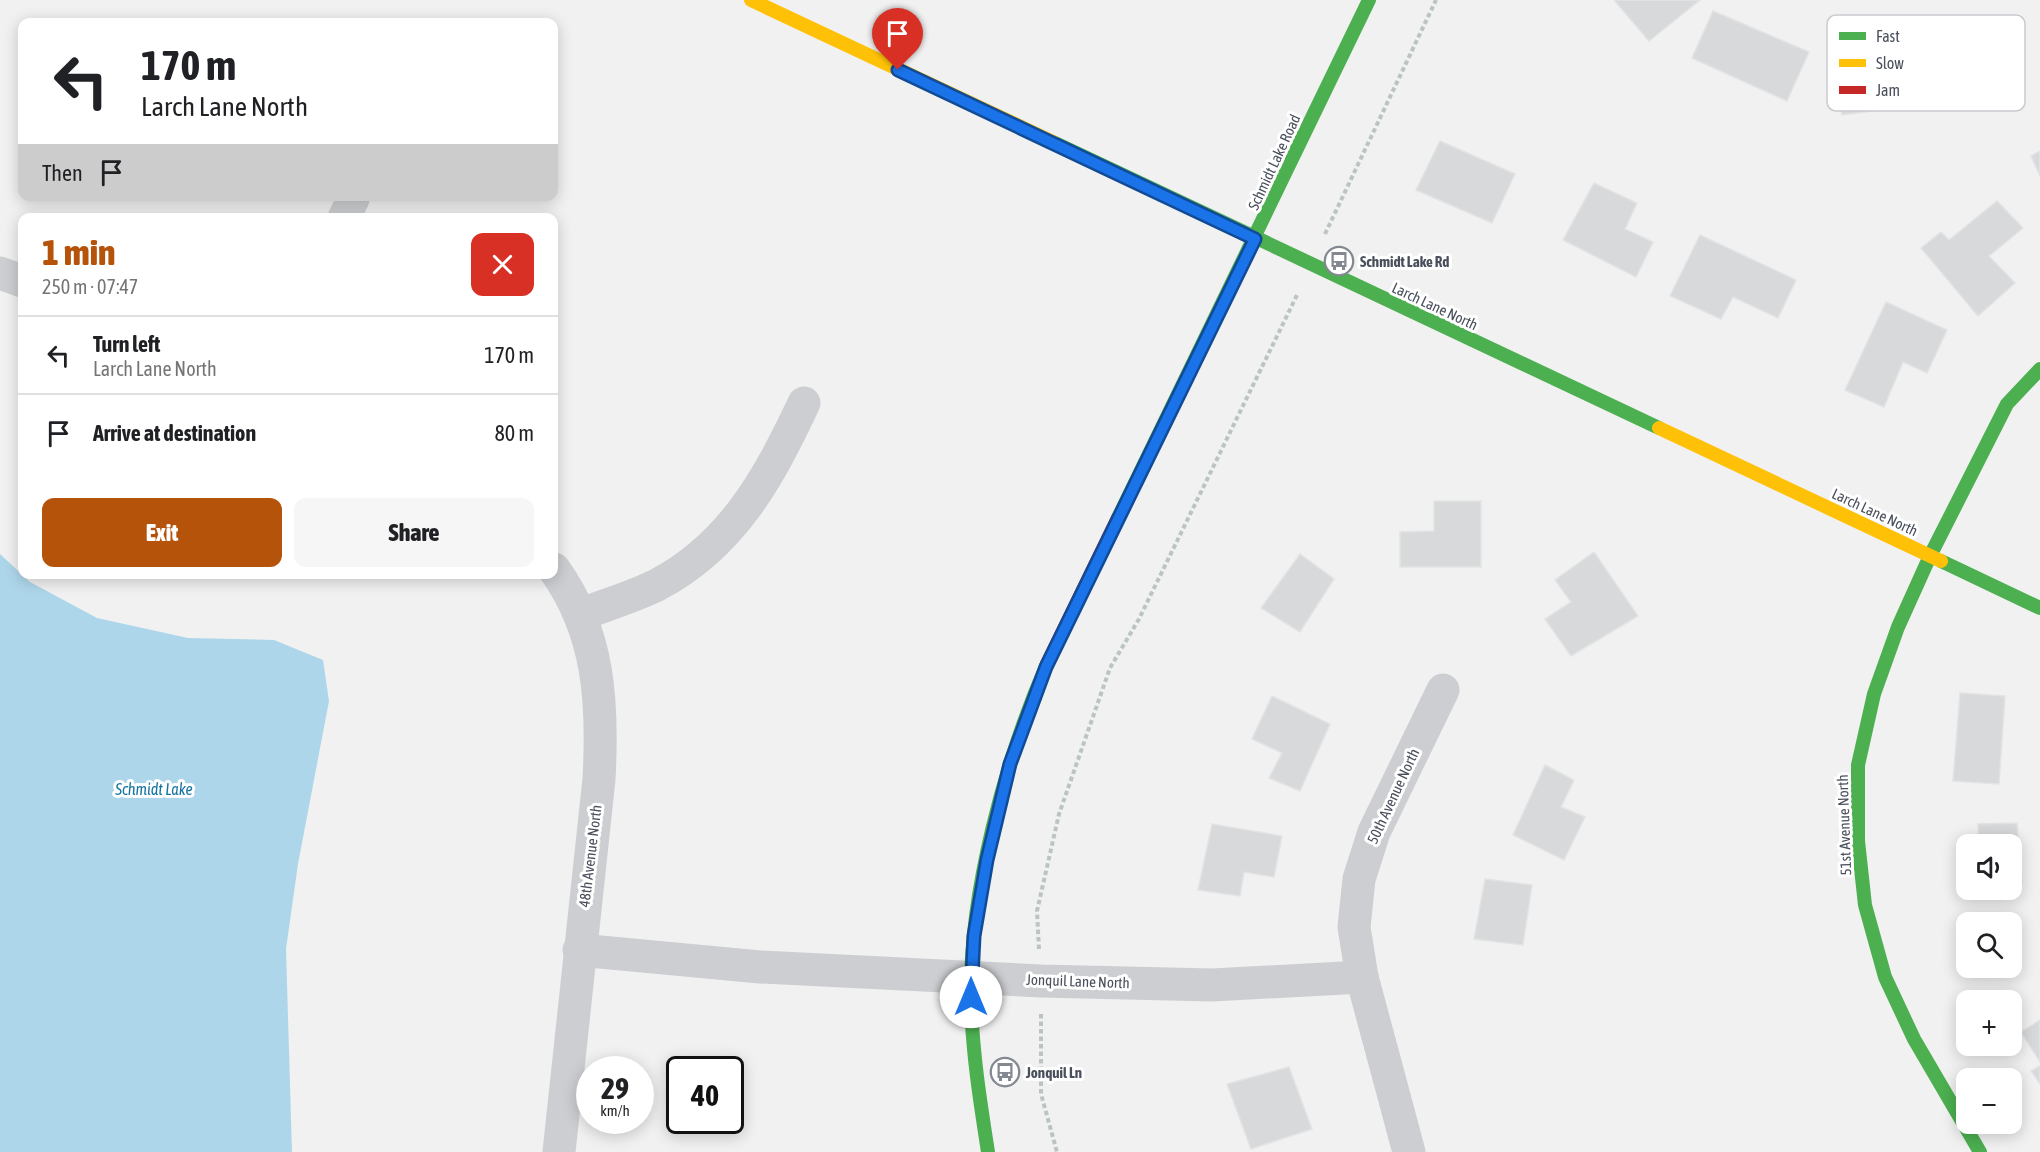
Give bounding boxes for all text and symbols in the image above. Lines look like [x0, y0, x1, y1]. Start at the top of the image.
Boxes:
pin [872, 8, 923, 70]
legend [1827, 15, 2025, 111]
icon: arrive [881, 17, 914, 50]
text: Fast [1876, 27, 1900, 45]
text: 170 m [141, 41, 236, 89]
icon: left [42, 42, 120, 120]
text: Slow [1876, 54, 1904, 72]
text: Jam [1876, 81, 1900, 99]
text: Larch Lane North [141, 91, 308, 122]
street label: Schmidt Lake Road [1244, 112, 1304, 212]
icon: arrive [95, 156, 128, 189]
text: Then [42, 160, 83, 186]
text: 1 min [42, 231, 116, 273]
button: close [471, 233, 534, 296]
bus stop icon: Schmidt Lake Rd [1323, 245, 1355, 277]
place label: Schmidt Lake Rd [1360, 253, 1449, 270]
text: 250 m · 07:47 [42, 275, 138, 298]
street label: Larch Lane North [1389, 279, 1481, 333]
text: Turn left [93, 331, 160, 357]
icon: left [42, 339, 75, 372]
text: 170 m [484, 342, 534, 368]
text: Larch Lane North [93, 357, 217, 380]
icon: arrive [42, 417, 75, 450]
text: Arrive at destination [93, 420, 256, 446]
text: 80 m [494, 420, 534, 446]
street label: Larch Lane North [1829, 485, 1921, 539]
button: Exit [42, 498, 282, 567]
button: Share [294, 498, 534, 567]
street label: 50th Avenue North [1364, 746, 1422, 846]
street label: 51st Avenue North [1834, 774, 1854, 876]
water label: Schmidt Lake [114, 780, 193, 798]
street label: 48th Avenue North [575, 804, 605, 908]
map controls [1956, 834, 2022, 1134]
button: sound [1956, 834, 2022, 900]
button: search [1956, 912, 2022, 978]
position arrow [939, 965, 1003, 1029]
street label: Jonquil Lane North [1026, 971, 1130, 991]
button: + [1956, 990, 2022, 1056]
speed limit sign: 40 [666, 1056, 744, 1134]
bus stop icon: Jonquil Ln [989, 1056, 1021, 1088]
place label: Jonquil Ln [1025, 1064, 1082, 1081]
button: − [1956, 1068, 2022, 1134]
text: 29 [601, 1071, 629, 1105]
text: km/h [600, 1102, 630, 1119]

